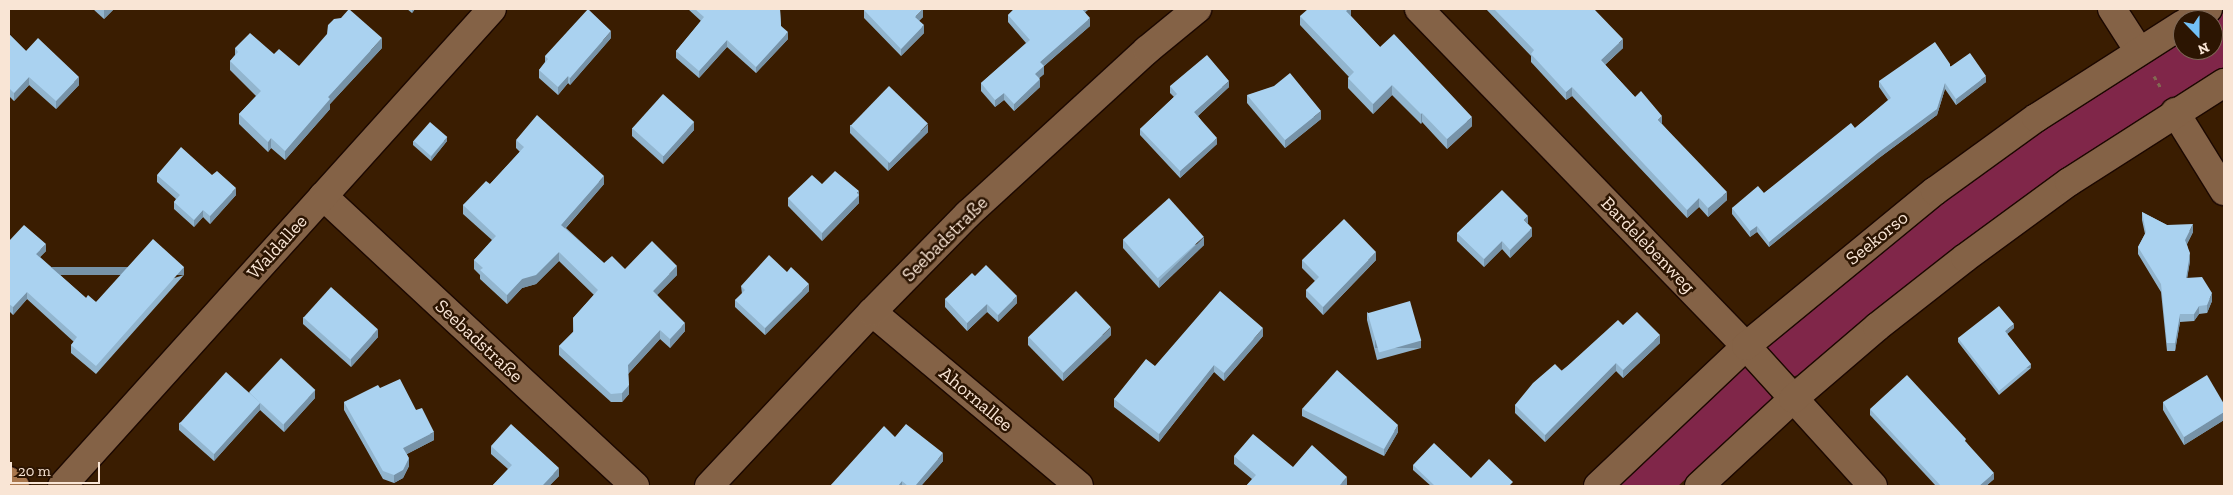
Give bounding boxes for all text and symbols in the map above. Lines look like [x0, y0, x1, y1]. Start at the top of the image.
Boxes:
north arrow [2173, 10, 2223, 60]
text: N [2195, 39, 2212, 58]
street label: Seebadstraße [897, 191, 993, 287]
street label: Bardelebenweg [1596, 192, 1700, 298]
street label: Seekorso [1841, 206, 1913, 270]
street label: Waldallee [242, 210, 312, 284]
street label: Seebadstraße [430, 295, 528, 387]
street label: Ahornallee [935, 362, 1017, 436]
scale bar [12, 452, 102, 484]
text: 20 m [18, 462, 51, 480]

